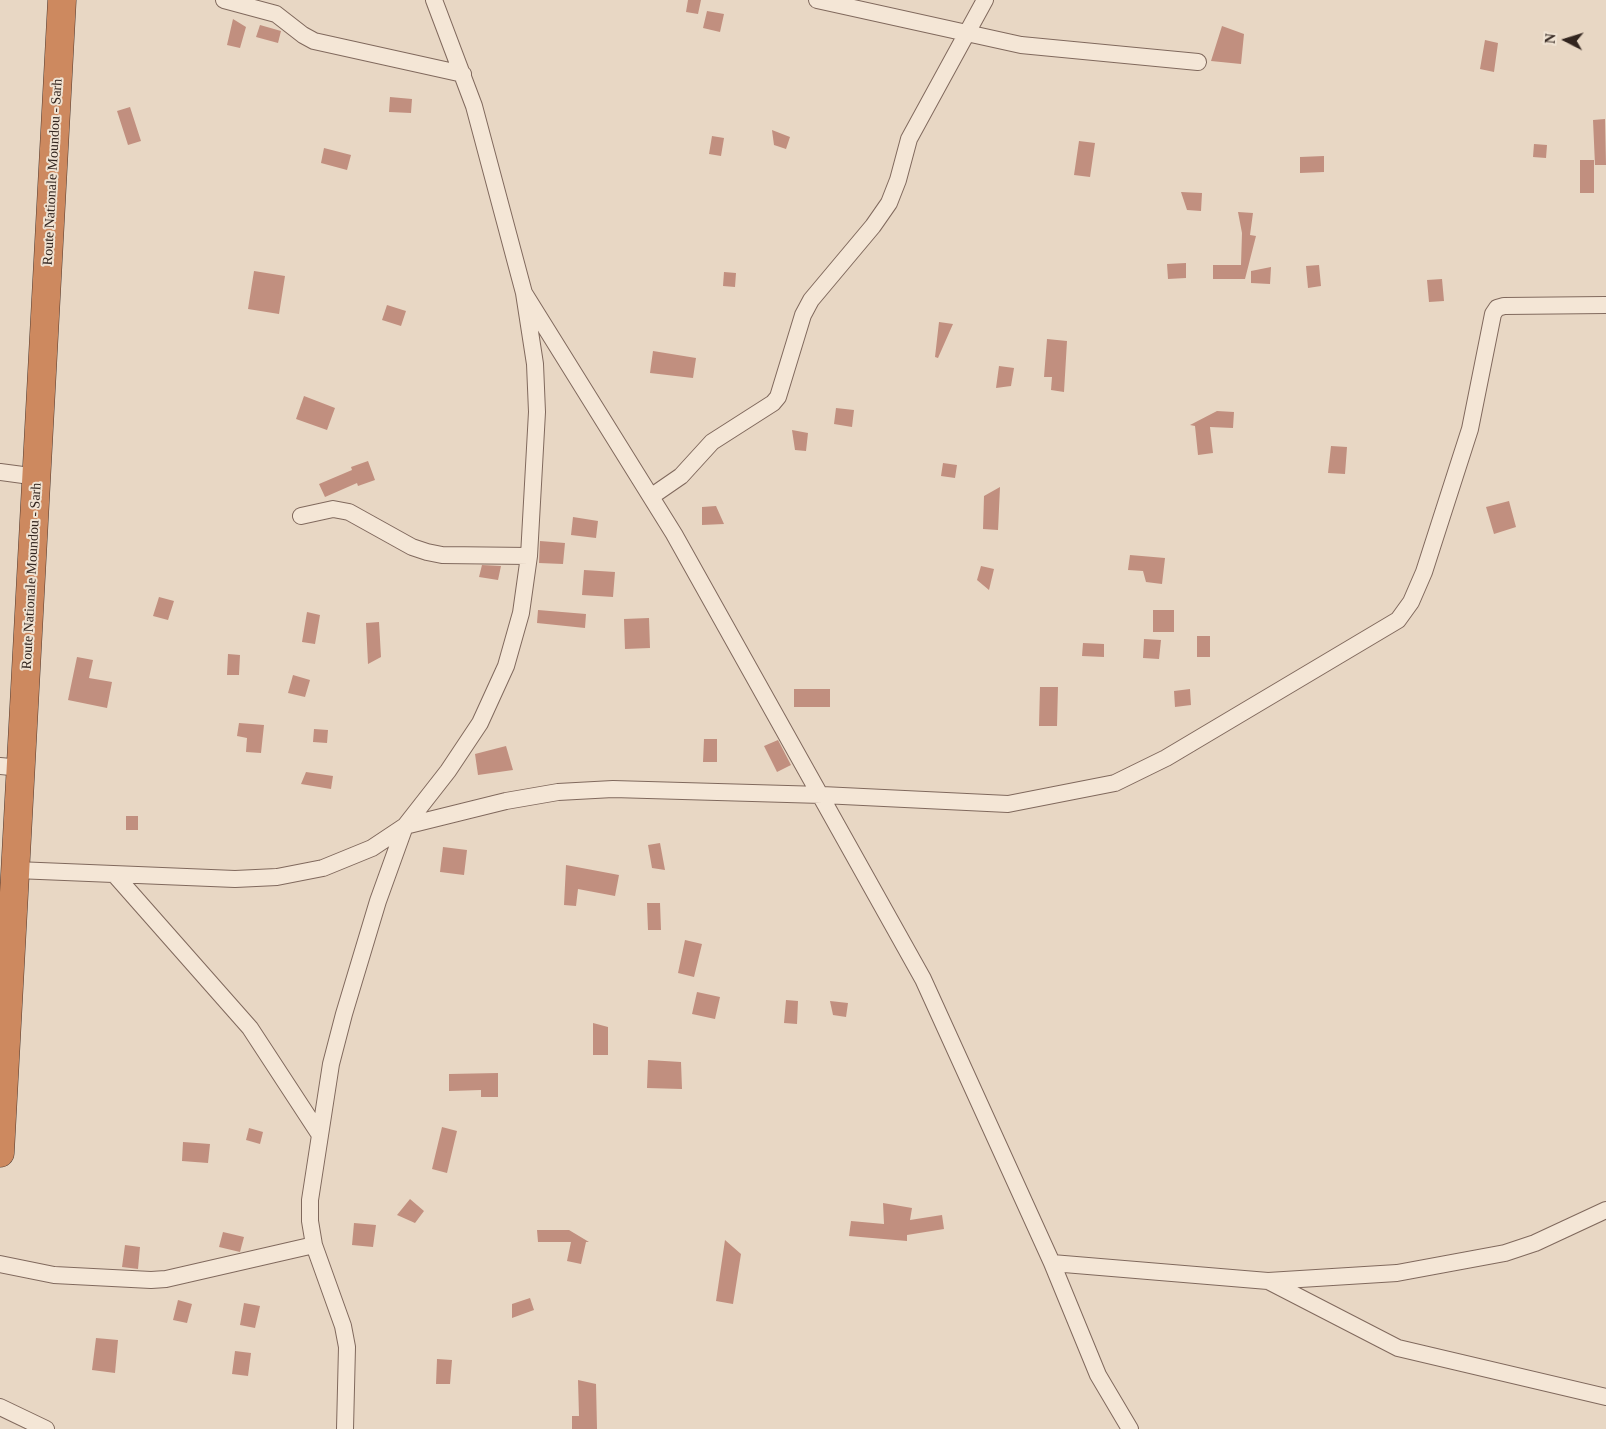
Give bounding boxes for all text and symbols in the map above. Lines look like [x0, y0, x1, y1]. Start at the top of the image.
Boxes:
north arrow [1541, 15, 1591, 65]
text: N [1543, 33, 1558, 44]
street label: Route Nationale Moundou - Sarh [40, 78, 66, 266]
street label: Route Nationale Moundou - Sarh [19, 482, 45, 670]

